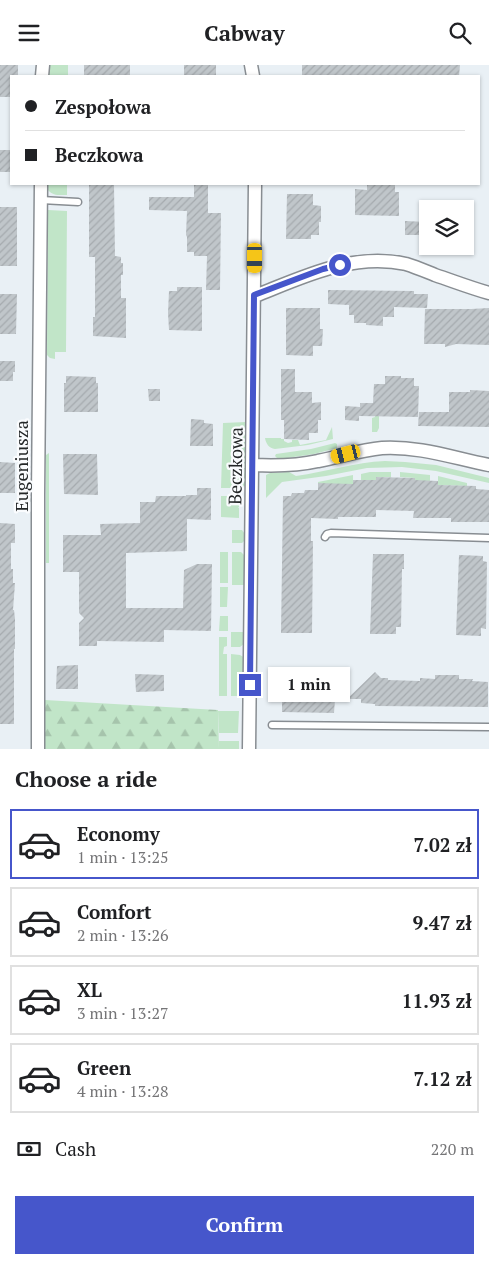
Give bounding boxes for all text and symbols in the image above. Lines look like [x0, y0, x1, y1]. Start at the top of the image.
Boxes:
text: Cabway [204, 18, 285, 47]
icon: menu [15, 19, 43, 47]
icon: search [446, 19, 474, 47]
text: Zespołowa [55, 94, 151, 119]
text: Beczkowa [55, 142, 144, 167]
map controls [419, 200, 474, 255]
button: layers [419, 200, 474, 255]
car [247, 243, 262, 273]
route start [329, 254, 351, 276]
street label: Eugeniusza [9, 420, 33, 512]
street label: Beczkowa [222, 427, 248, 505]
car [329, 443, 362, 465]
callout: 1 min [268, 667, 350, 703]
text: 1 min [287, 673, 331, 695]
route end [239, 674, 261, 696]
text: Choose a ride [15, 764, 157, 793]
text: Economy [77, 821, 160, 846]
icon: car [17, 822, 62, 867]
text: 7.02 zł [414, 832, 472, 857]
text: 1 min · 13:25 [77, 846, 169, 868]
text: Comfort [77, 899, 152, 924]
icon: car [17, 900, 62, 945]
text: 9.47 zł [413, 910, 472, 935]
text: 2 min · 13:26 [77, 924, 169, 946]
text: XL [77, 977, 102, 1002]
icon: car [17, 978, 62, 1023]
text: 11.93 zł [402, 988, 472, 1013]
text: 3 min · 13:27 [77, 1002, 169, 1024]
text: Green [77, 1055, 131, 1080]
icon: car [17, 1056, 62, 1101]
text: 7.12 zł [414, 1066, 472, 1091]
text: 4 min · 13:28 [77, 1080, 169, 1102]
icon: cash [15, 1135, 43, 1163]
text: Cash [55, 1136, 96, 1161]
text: 220 m [431, 1138, 474, 1160]
button: Confirm [15, 1196, 474, 1254]

